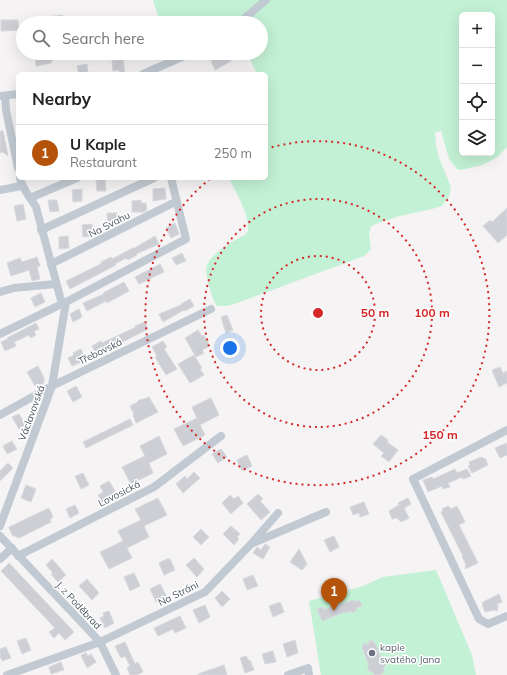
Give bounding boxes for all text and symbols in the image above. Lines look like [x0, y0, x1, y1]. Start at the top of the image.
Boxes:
map controls [459, 12, 495, 156]
button: + [459, 12, 495, 48]
search box [16, 16, 268, 60]
icon: search [30, 27, 52, 49]
text: Search here [62, 29, 144, 48]
button: − [459, 48, 495, 84]
button: locate [459, 84, 495, 120]
text: Nearby [32, 88, 91, 109]
button: layers [459, 120, 495, 156]
text: U Kaple [70, 135, 126, 154]
text: 1 [41, 145, 49, 161]
text: 250 m [214, 145, 252, 161]
text: Restaurant [70, 154, 137, 170]
street label: Na Svahu [86, 208, 132, 240]
text: 50 m [361, 305, 389, 320]
text: 100 m [414, 305, 450, 320]
centre of rings [311, 306, 325, 320]
street label: Třebovská [76, 335, 124, 368]
your location [220, 338, 240, 358]
street label: Václavovská [15, 383, 48, 443]
text: 150 m [422, 427, 458, 442]
street label: Lovosická [96, 477, 142, 510]
street label: Na Stráni [156, 578, 201, 609]
pin: 1 [321, 578, 347, 611]
street label: J. z Poděbrad [53, 579, 104, 632]
place label: kaple svatého Jana [380, 641, 440, 666]
marker: kaple svatého Jana [367, 648, 377, 658]

